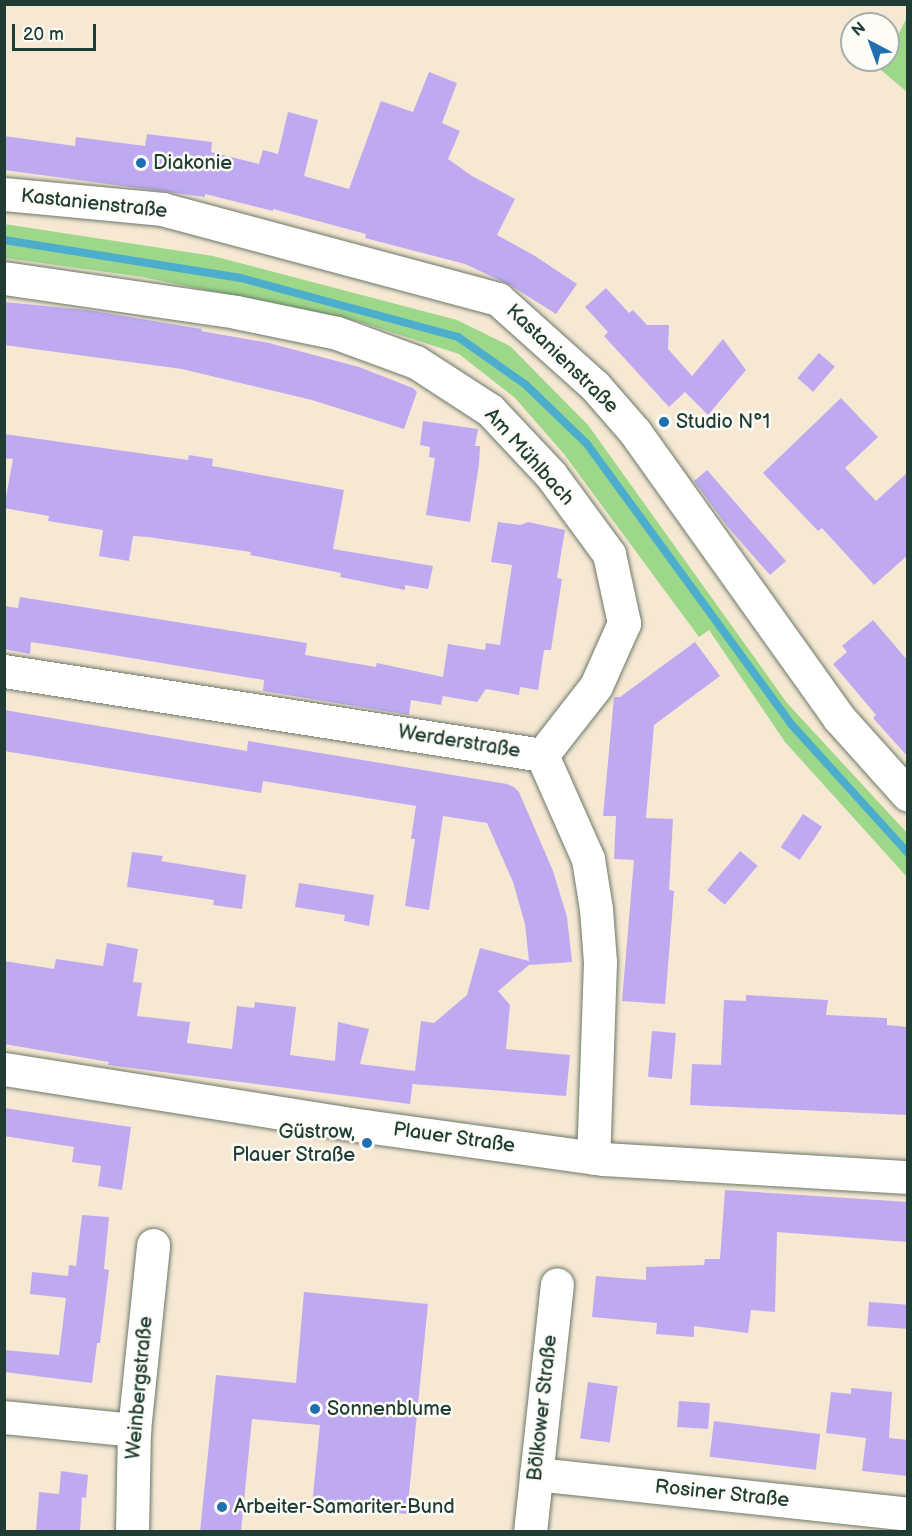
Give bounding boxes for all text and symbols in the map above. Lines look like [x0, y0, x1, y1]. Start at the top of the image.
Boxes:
scale bar [15, 12, 99, 50]
north arrow [840, 12, 900, 72]
text: N [848, 18, 870, 41]
text: 20 m [23, 24, 64, 45]
place label: Diakonie [153, 151, 232, 175]
marker: Diakonie [134, 156, 148, 170]
street label: Kastanienstraße [20, 184, 168, 224]
street label: Kastanienstraße [501, 299, 623, 419]
street label: Am Mühlbach [479, 403, 579, 511]
place label: Studio N°1 [676, 410, 770, 434]
marker: Studio N°1 [657, 415, 671, 429]
street label: Werderstraße [396, 720, 522, 764]
street label: Plauer Straße [391, 1118, 517, 1158]
place label: Güstrow, Plauer Straße [232, 1120, 355, 1167]
marker: Güstrow, Plauer Straße [360, 1136, 374, 1150]
street label: Weinbergstraße [122, 1315, 158, 1461]
street label: Bölkower Straße [523, 1334, 563, 1482]
place label: Sonnenblume [327, 1397, 452, 1421]
marker: Sonnenblume [308, 1402, 322, 1416]
street label: Rosiner Straße [653, 1475, 791, 1513]
place label: Arbeiter-Samariter-Bund [234, 1495, 455, 1519]
marker: Arbeiter-Samariter-Bund [215, 1500, 229, 1514]

